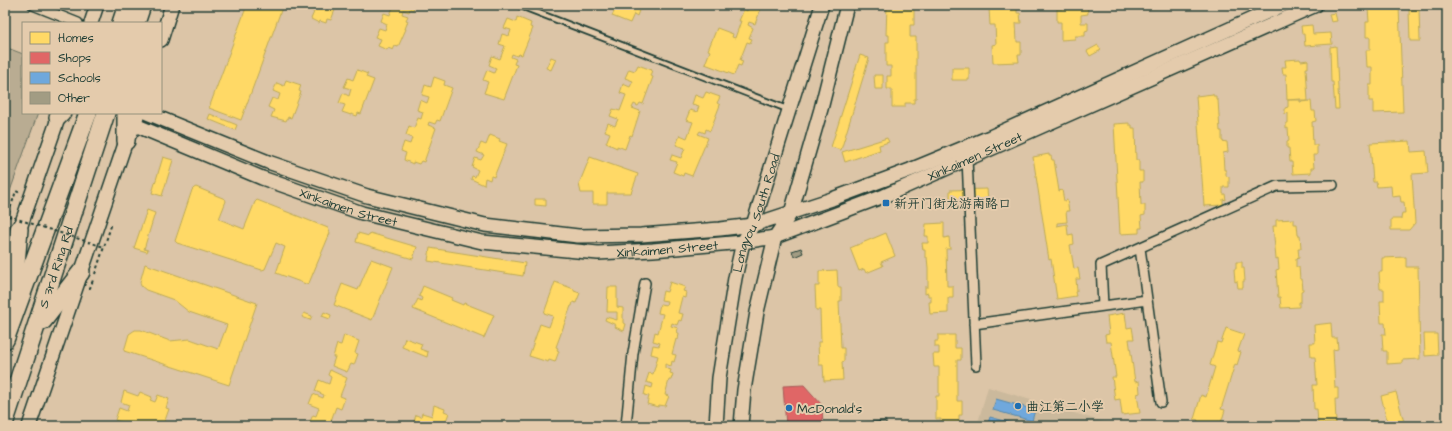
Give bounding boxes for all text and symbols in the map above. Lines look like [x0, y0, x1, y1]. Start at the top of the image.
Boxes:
legend [22, 22, 162, 114]
text: Homes [58, 30, 94, 47]
text: Shops [58, 50, 91, 67]
text: Schools [58, 70, 101, 87]
text: Other [58, 90, 90, 107]
street label: Xinkaimen Street [925, 128, 1026, 186]
street label: Longyou South Road [729, 151, 785, 274]
street label: Xinkaimen Street [297, 184, 400, 231]
place label: 新开门街龙游南路口 [894, 195, 1011, 213]
marker: 新开门街龙游南路口 [881, 198, 891, 208]
street label: S 3rd Ring Rd [35, 224, 78, 311]
street label: Xinkaimen Street [616, 236, 720, 262]
place label: 曲江第二小学 [1026, 398, 1104, 416]
place label: McDonald's [797, 400, 863, 418]
marker: 曲江第二小学 [1013, 401, 1023, 411]
marker: McDonald's [784, 403, 794, 413]

